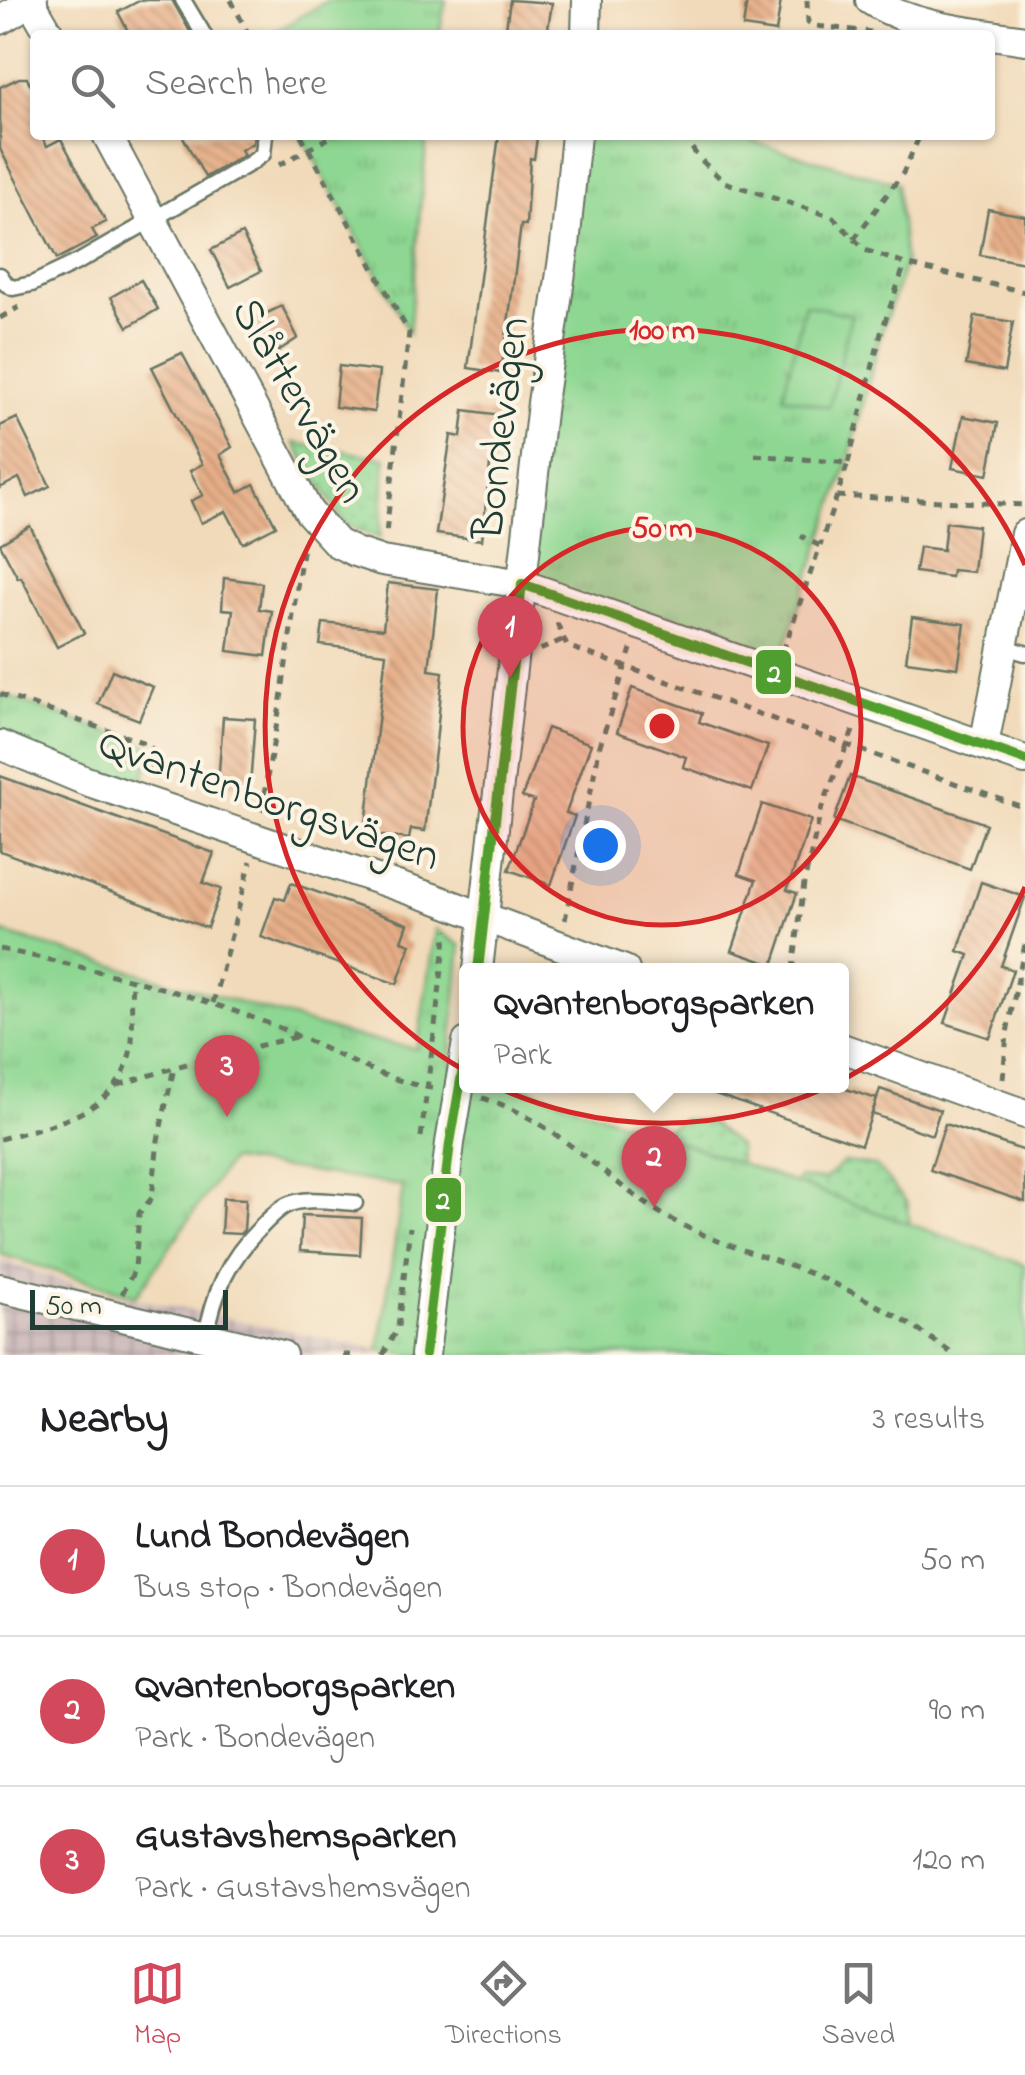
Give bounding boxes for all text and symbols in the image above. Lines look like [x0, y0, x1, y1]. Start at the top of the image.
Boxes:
search box [30, 30, 995, 140]
text: Search here [145, 57, 327, 113]
icon: search [65, 58, 120, 113]
street label: Slåttervägen [211, 286, 383, 517]
text: 100 m [629, 310, 695, 354]
street label: Bondevägen [456, 313, 550, 545]
text: 50 m [632, 508, 692, 552]
pin: 1 [478, 596, 542, 678]
line badge: 2 [754, 648, 793, 696]
text: 2 [766, 655, 781, 696]
centre of rings [644, 708, 680, 744]
street label: Qvantenborgsvägen [88, 712, 448, 892]
your location [575, 820, 626, 871]
popup [459, 963, 849, 1093]
text: Qvantenborgsparken [494, 977, 814, 1033]
text: Park [494, 1033, 552, 1080]
pin: 3 [194, 1034, 260, 1117]
pin: 2 [622, 1126, 686, 1208]
line badge: 2 [424, 1176, 463, 1224]
text: 2 [435, 1182, 450, 1223]
scale bar [30, 1285, 228, 1330]
text: 50 m [45, 1287, 102, 1328]
text: Nearby [40, 1390, 168, 1451]
text: 3 results [873, 1397, 985, 1444]
text: Lund Bondevägen [135, 1510, 409, 1566]
text: 1 [67, 1538, 78, 1585]
text: 50 m [920, 1538, 985, 1585]
text: Bus stop · Bondevägen [135, 1566, 442, 1613]
text: Qvantenborgsparken [135, 1660, 455, 1716]
text: 2 [65, 1688, 80, 1735]
text: 90 m [929, 1688, 985, 1735]
text: Park · Bondevägen [135, 1716, 375, 1763]
text: Gustavshemsparken [135, 1810, 456, 1866]
text: 3 [66, 1838, 79, 1885]
text: 120 m [912, 1838, 985, 1885]
text: Park · Gustavshemsvägen [135, 1866, 471, 1913]
tab: Map [130, 1956, 185, 2057]
tab: Directions [445, 1956, 562, 2057]
tab: Saved [822, 1956, 895, 2057]

